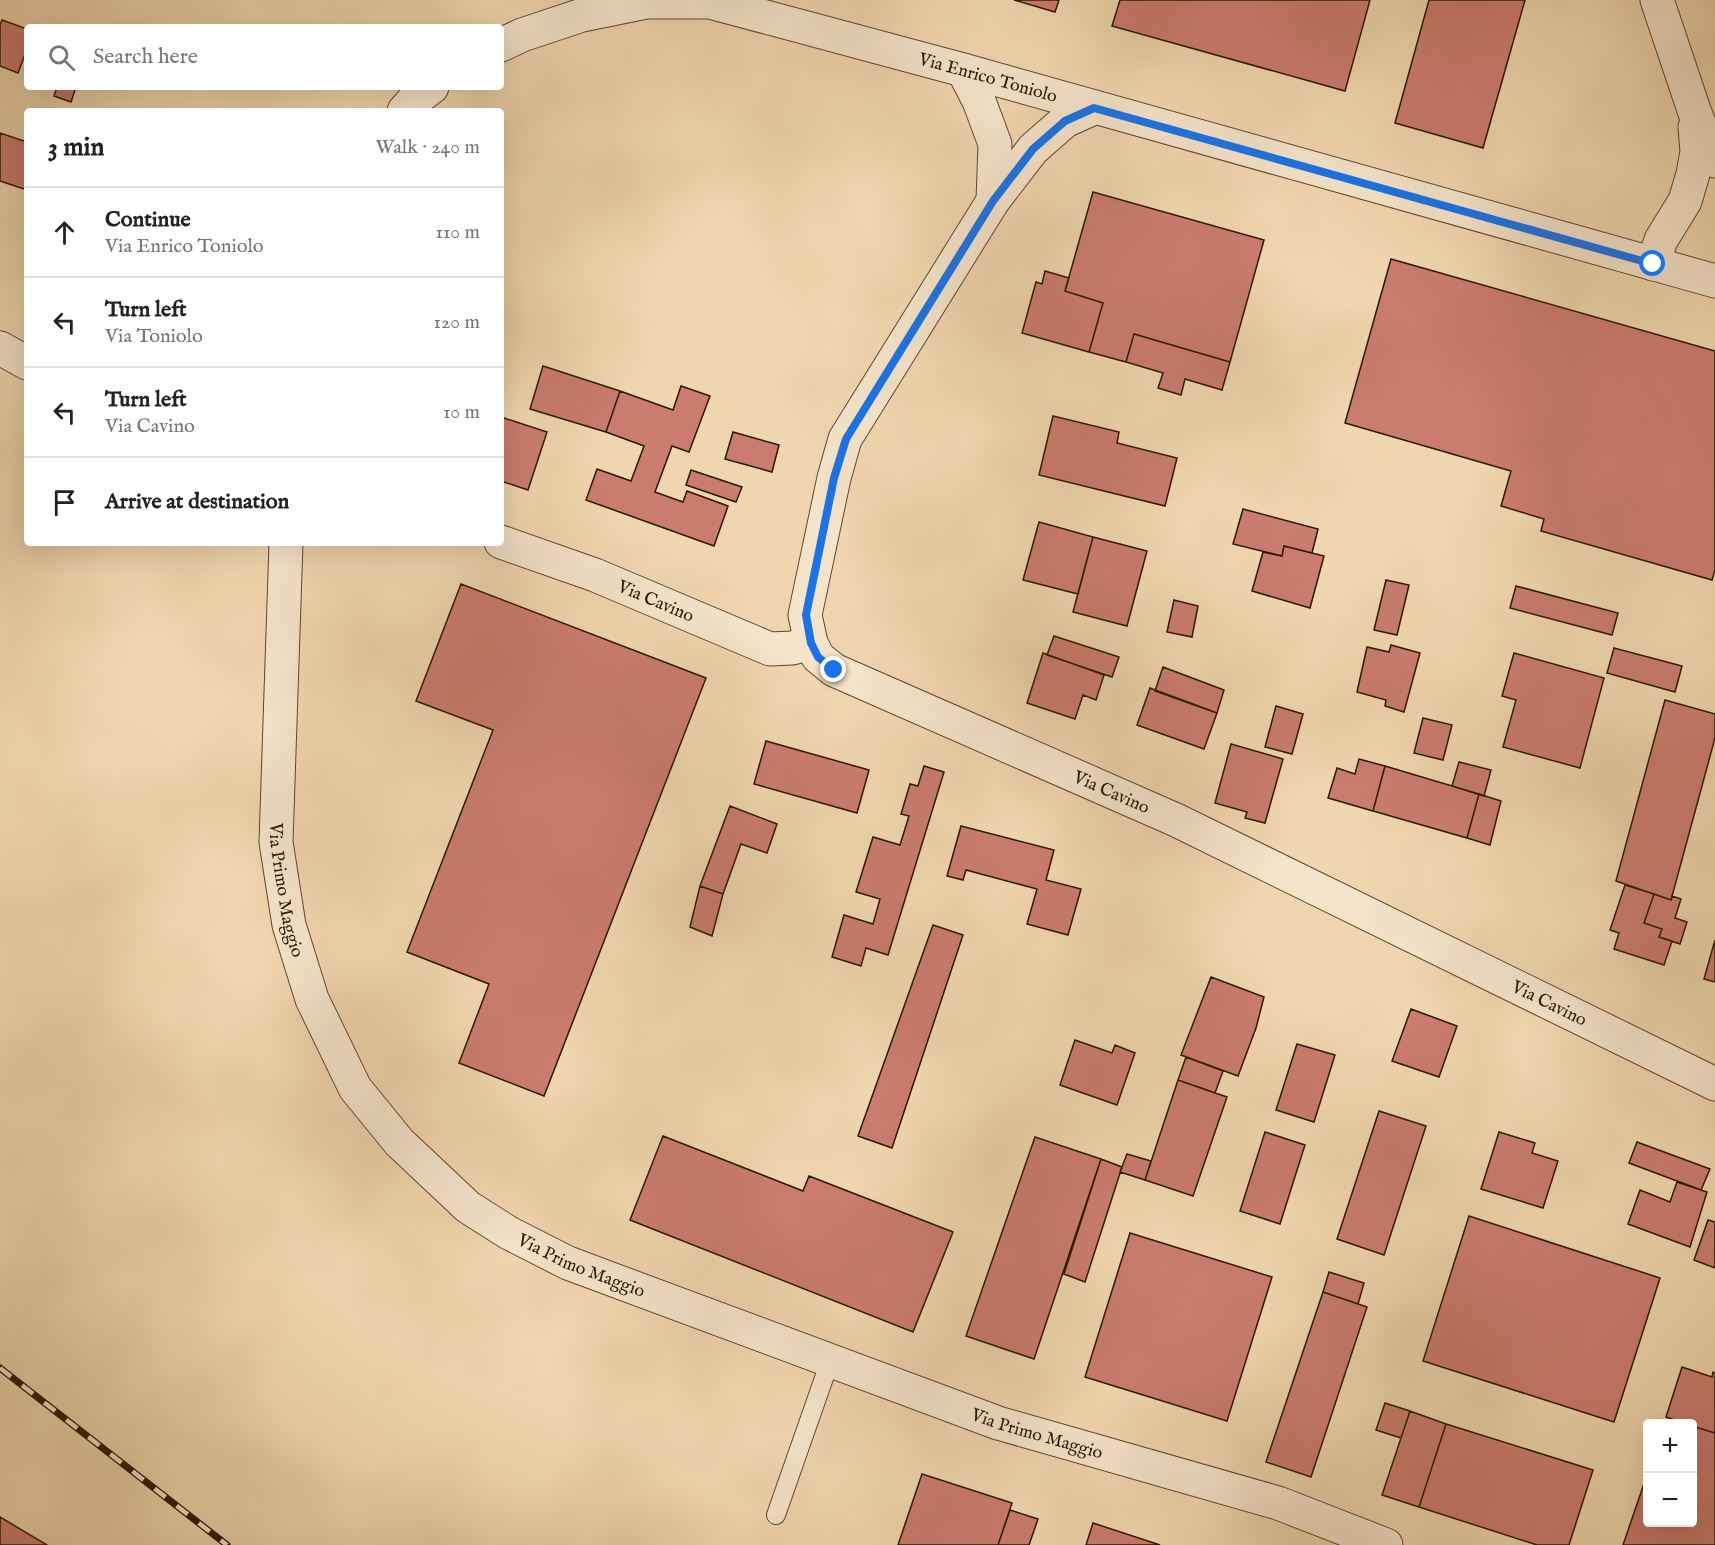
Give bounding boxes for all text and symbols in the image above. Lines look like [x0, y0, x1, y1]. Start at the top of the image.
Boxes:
search box [24, 24, 504, 90]
icon: search [45, 41, 78, 74]
text: Search here [93, 43, 198, 71]
street label: Via Enrico Toniolo [915, 48, 1060, 109]
text: 3 min [48, 131, 104, 164]
text: Walk · 240 m [375, 135, 480, 160]
text: Continue [105, 206, 191, 234]
icon: ahead [48, 216, 81, 249]
text: 110 m [436, 220, 480, 245]
text: Via Enrico Toniolo [105, 234, 264, 259]
route start [1639, 250, 1665, 276]
text: Turn left [105, 296, 187, 324]
icon: left [48, 306, 81, 339]
text: 120 m [434, 310, 480, 335]
text: Via Toniolo [105, 324, 203, 349]
text: Turn left [105, 386, 187, 414]
icon: left [48, 396, 81, 429]
text: 10 m [443, 400, 480, 425]
text: Via Cavino [105, 414, 195, 439]
icon: arrive [48, 486, 81, 519]
text: Arrive at destination [105, 488, 289, 516]
street label: Via Cavino [613, 575, 698, 629]
route end [820, 656, 846, 682]
street label: Via Cavino [1069, 766, 1153, 820]
street label: Via Primo Maggio [263, 821, 308, 961]
street label: Via Cavino [1507, 976, 1591, 1033]
street label: Via Primo Maggio [512, 1229, 648, 1304]
street label: Via Primo Maggio [967, 1404, 1106, 1465]
map controls [1643, 1419, 1697, 1527]
button: + [1643, 1419, 1697, 1473]
button: − [1643, 1473, 1697, 1527]

